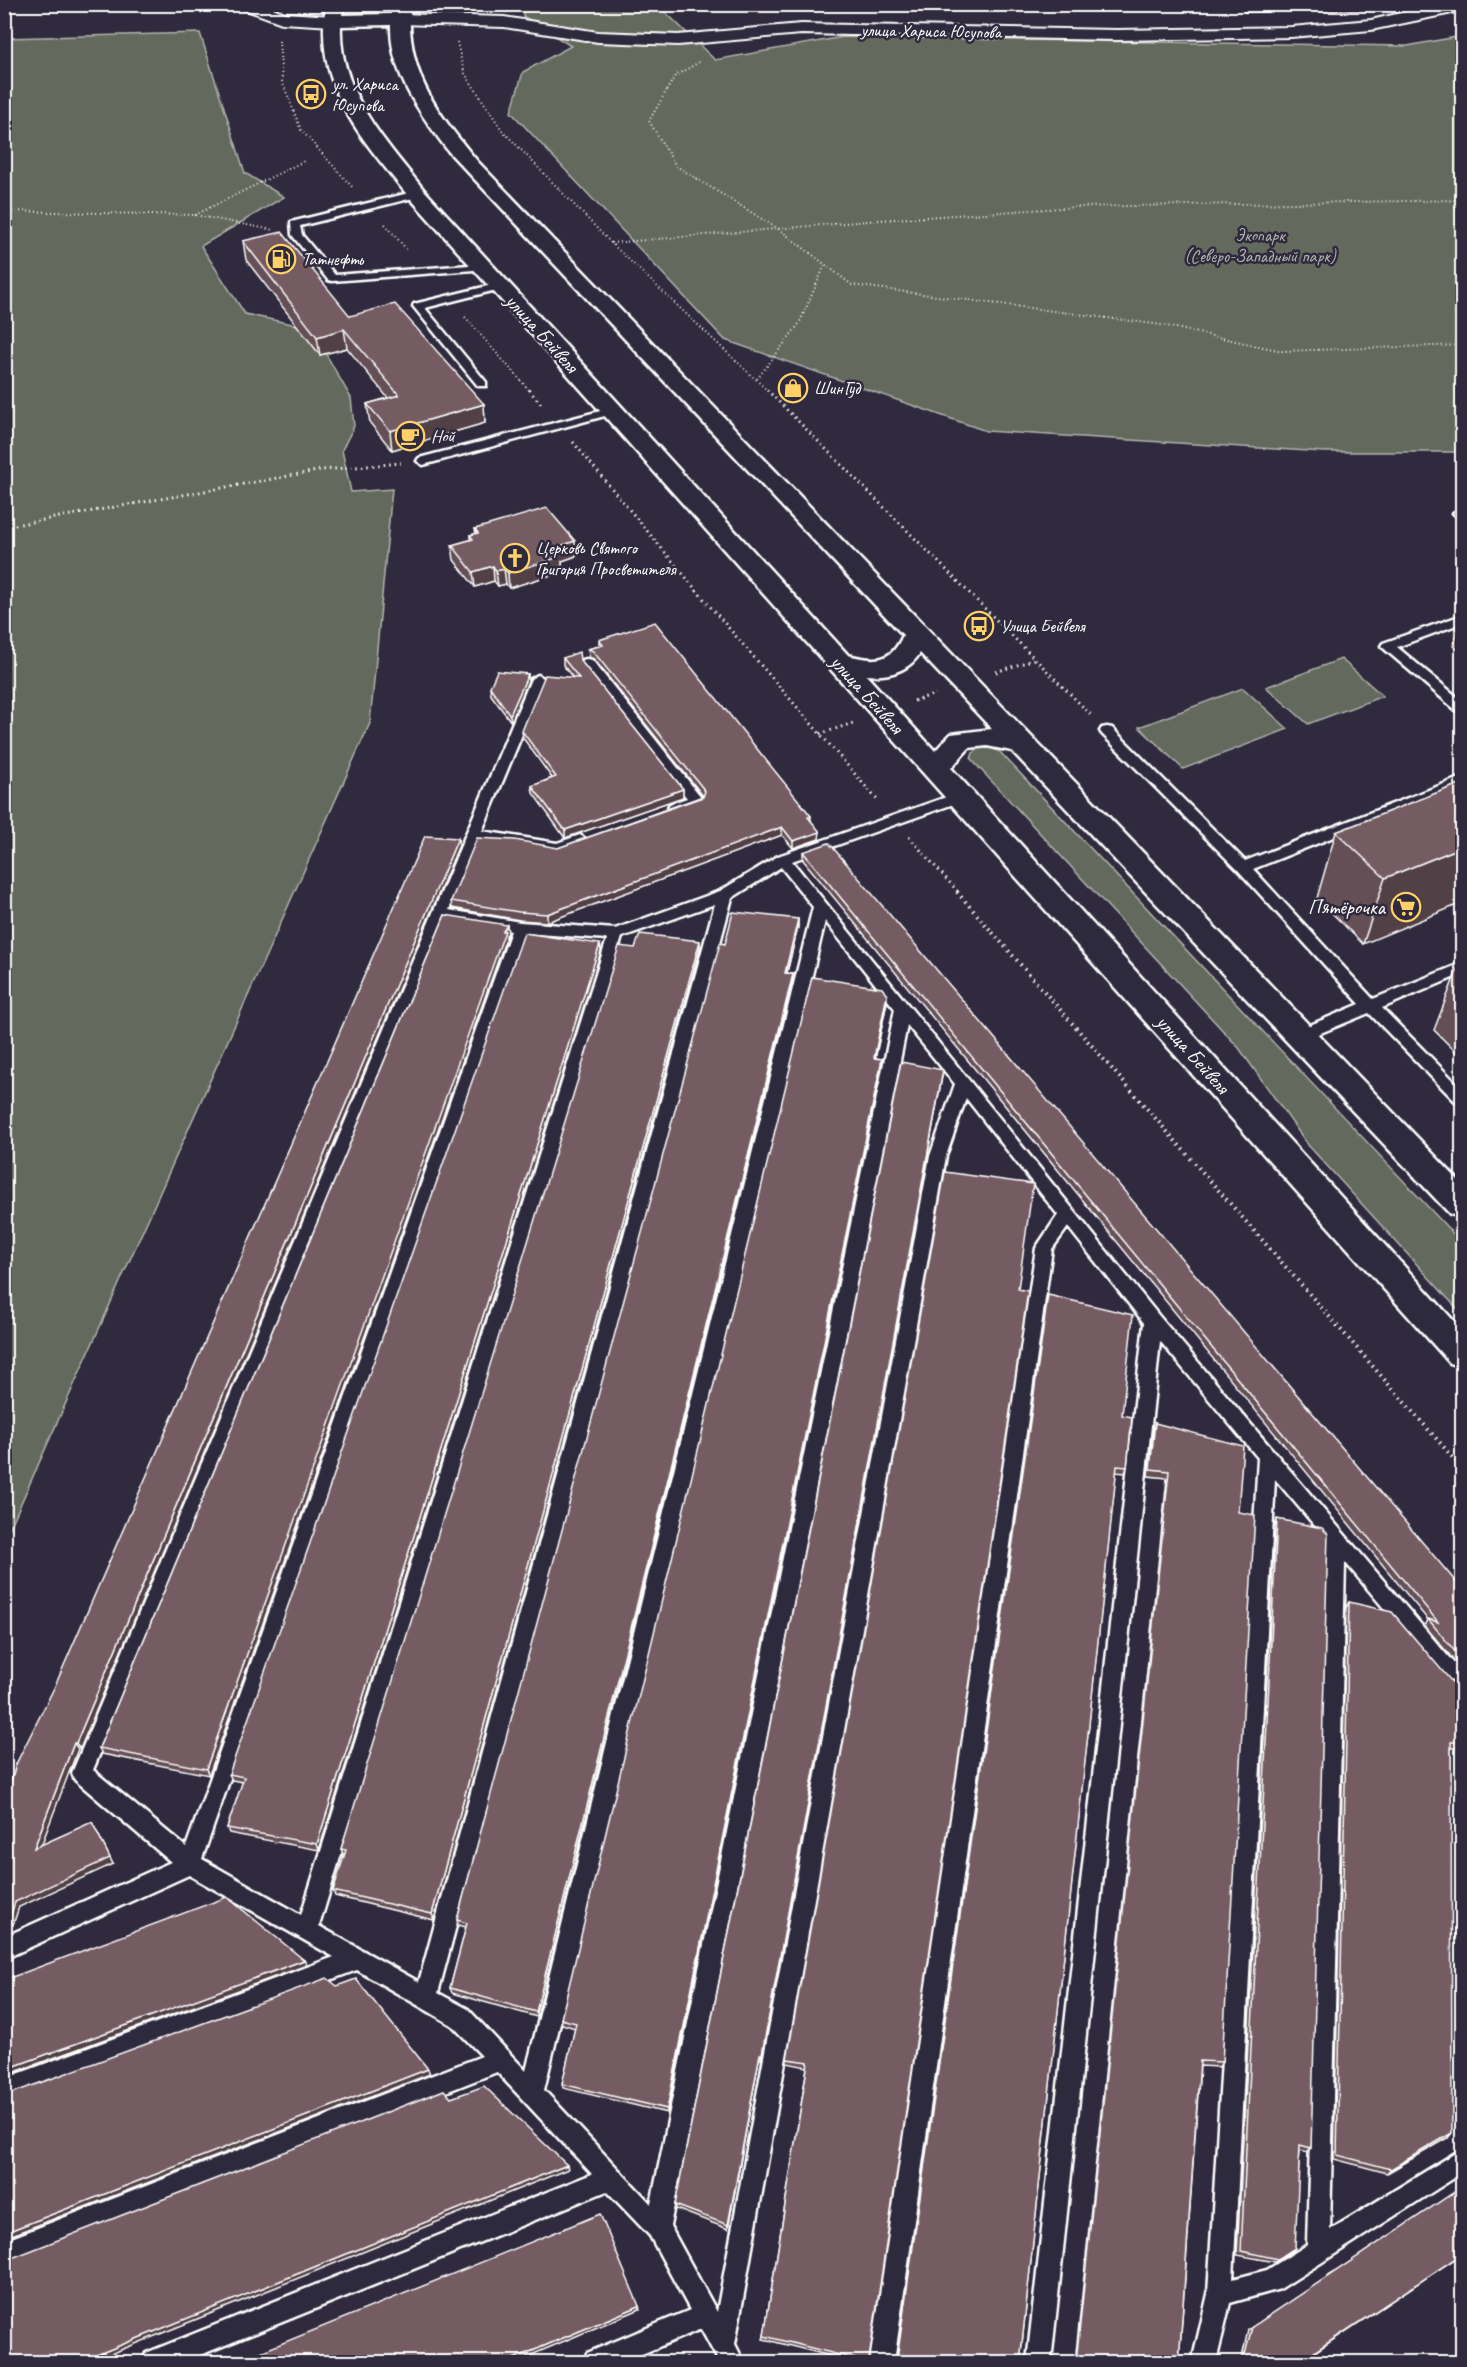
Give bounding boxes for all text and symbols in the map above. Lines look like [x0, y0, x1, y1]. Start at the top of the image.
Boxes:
street label: улица Хариса Юсупова [860, 19, 1003, 43]
place label: ул. Хариса Юсупова [331, 73, 399, 116]
bus stop icon: ул. Хариса Юсупова [295, 78, 327, 110]
park label: Экопарк (Северо-Западный парк) [1184, 224, 1337, 267]
fuel station icon: Татнефть [265, 243, 297, 275]
place label: Татнефть [302, 248, 364, 270]
street label: улица Бейвеля [498, 287, 585, 379]
shop icon: ШинГуд [777, 372, 809, 404]
place label: ШинГуд [814, 377, 862, 399]
cafe icon: Ной [394, 420, 426, 452]
place label: Ной [431, 425, 456, 447]
place label: Церковь Святого Григория Просветителя [536, 537, 678, 580]
church icon: Церковь Святого Григория Просветителя [499, 542, 531, 574]
bus stop icon: Улица Бейвеля [963, 610, 995, 642]
place label: Улица Бейвеля [1000, 615, 1086, 637]
street label: улица Бейвеля [823, 648, 910, 740]
supermarket icon: Пятёрочка [1390, 891, 1422, 923]
place label: Пятёрочка [1308, 894, 1387, 920]
street label: улица Бейвеля [1149, 1008, 1236, 1100]

